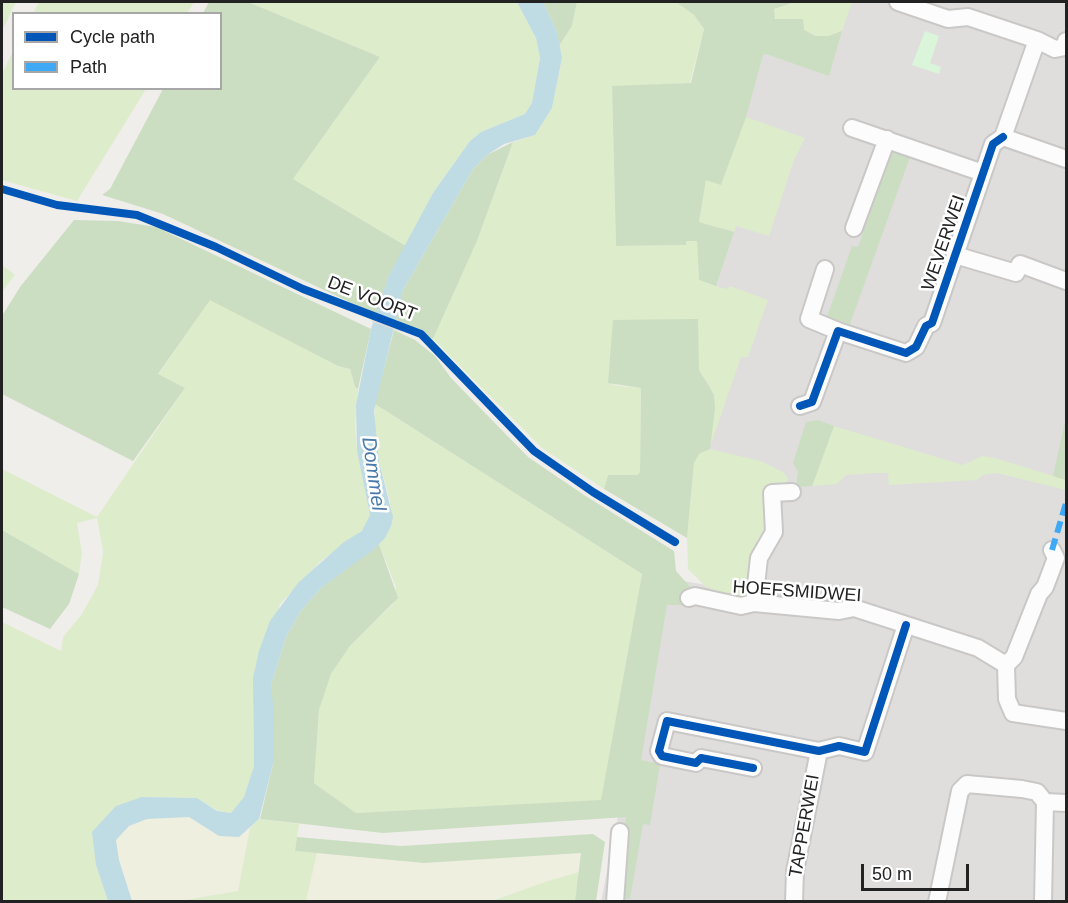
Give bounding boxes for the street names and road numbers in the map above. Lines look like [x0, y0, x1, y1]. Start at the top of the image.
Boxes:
street label: WEVERWEI [918, 192, 970, 294]
street label: DE VOORT [324, 272, 420, 326]
street label: HOEFSMIDWEI [732, 577, 862, 607]
street label: TAPPERWEI [785, 773, 825, 879]

